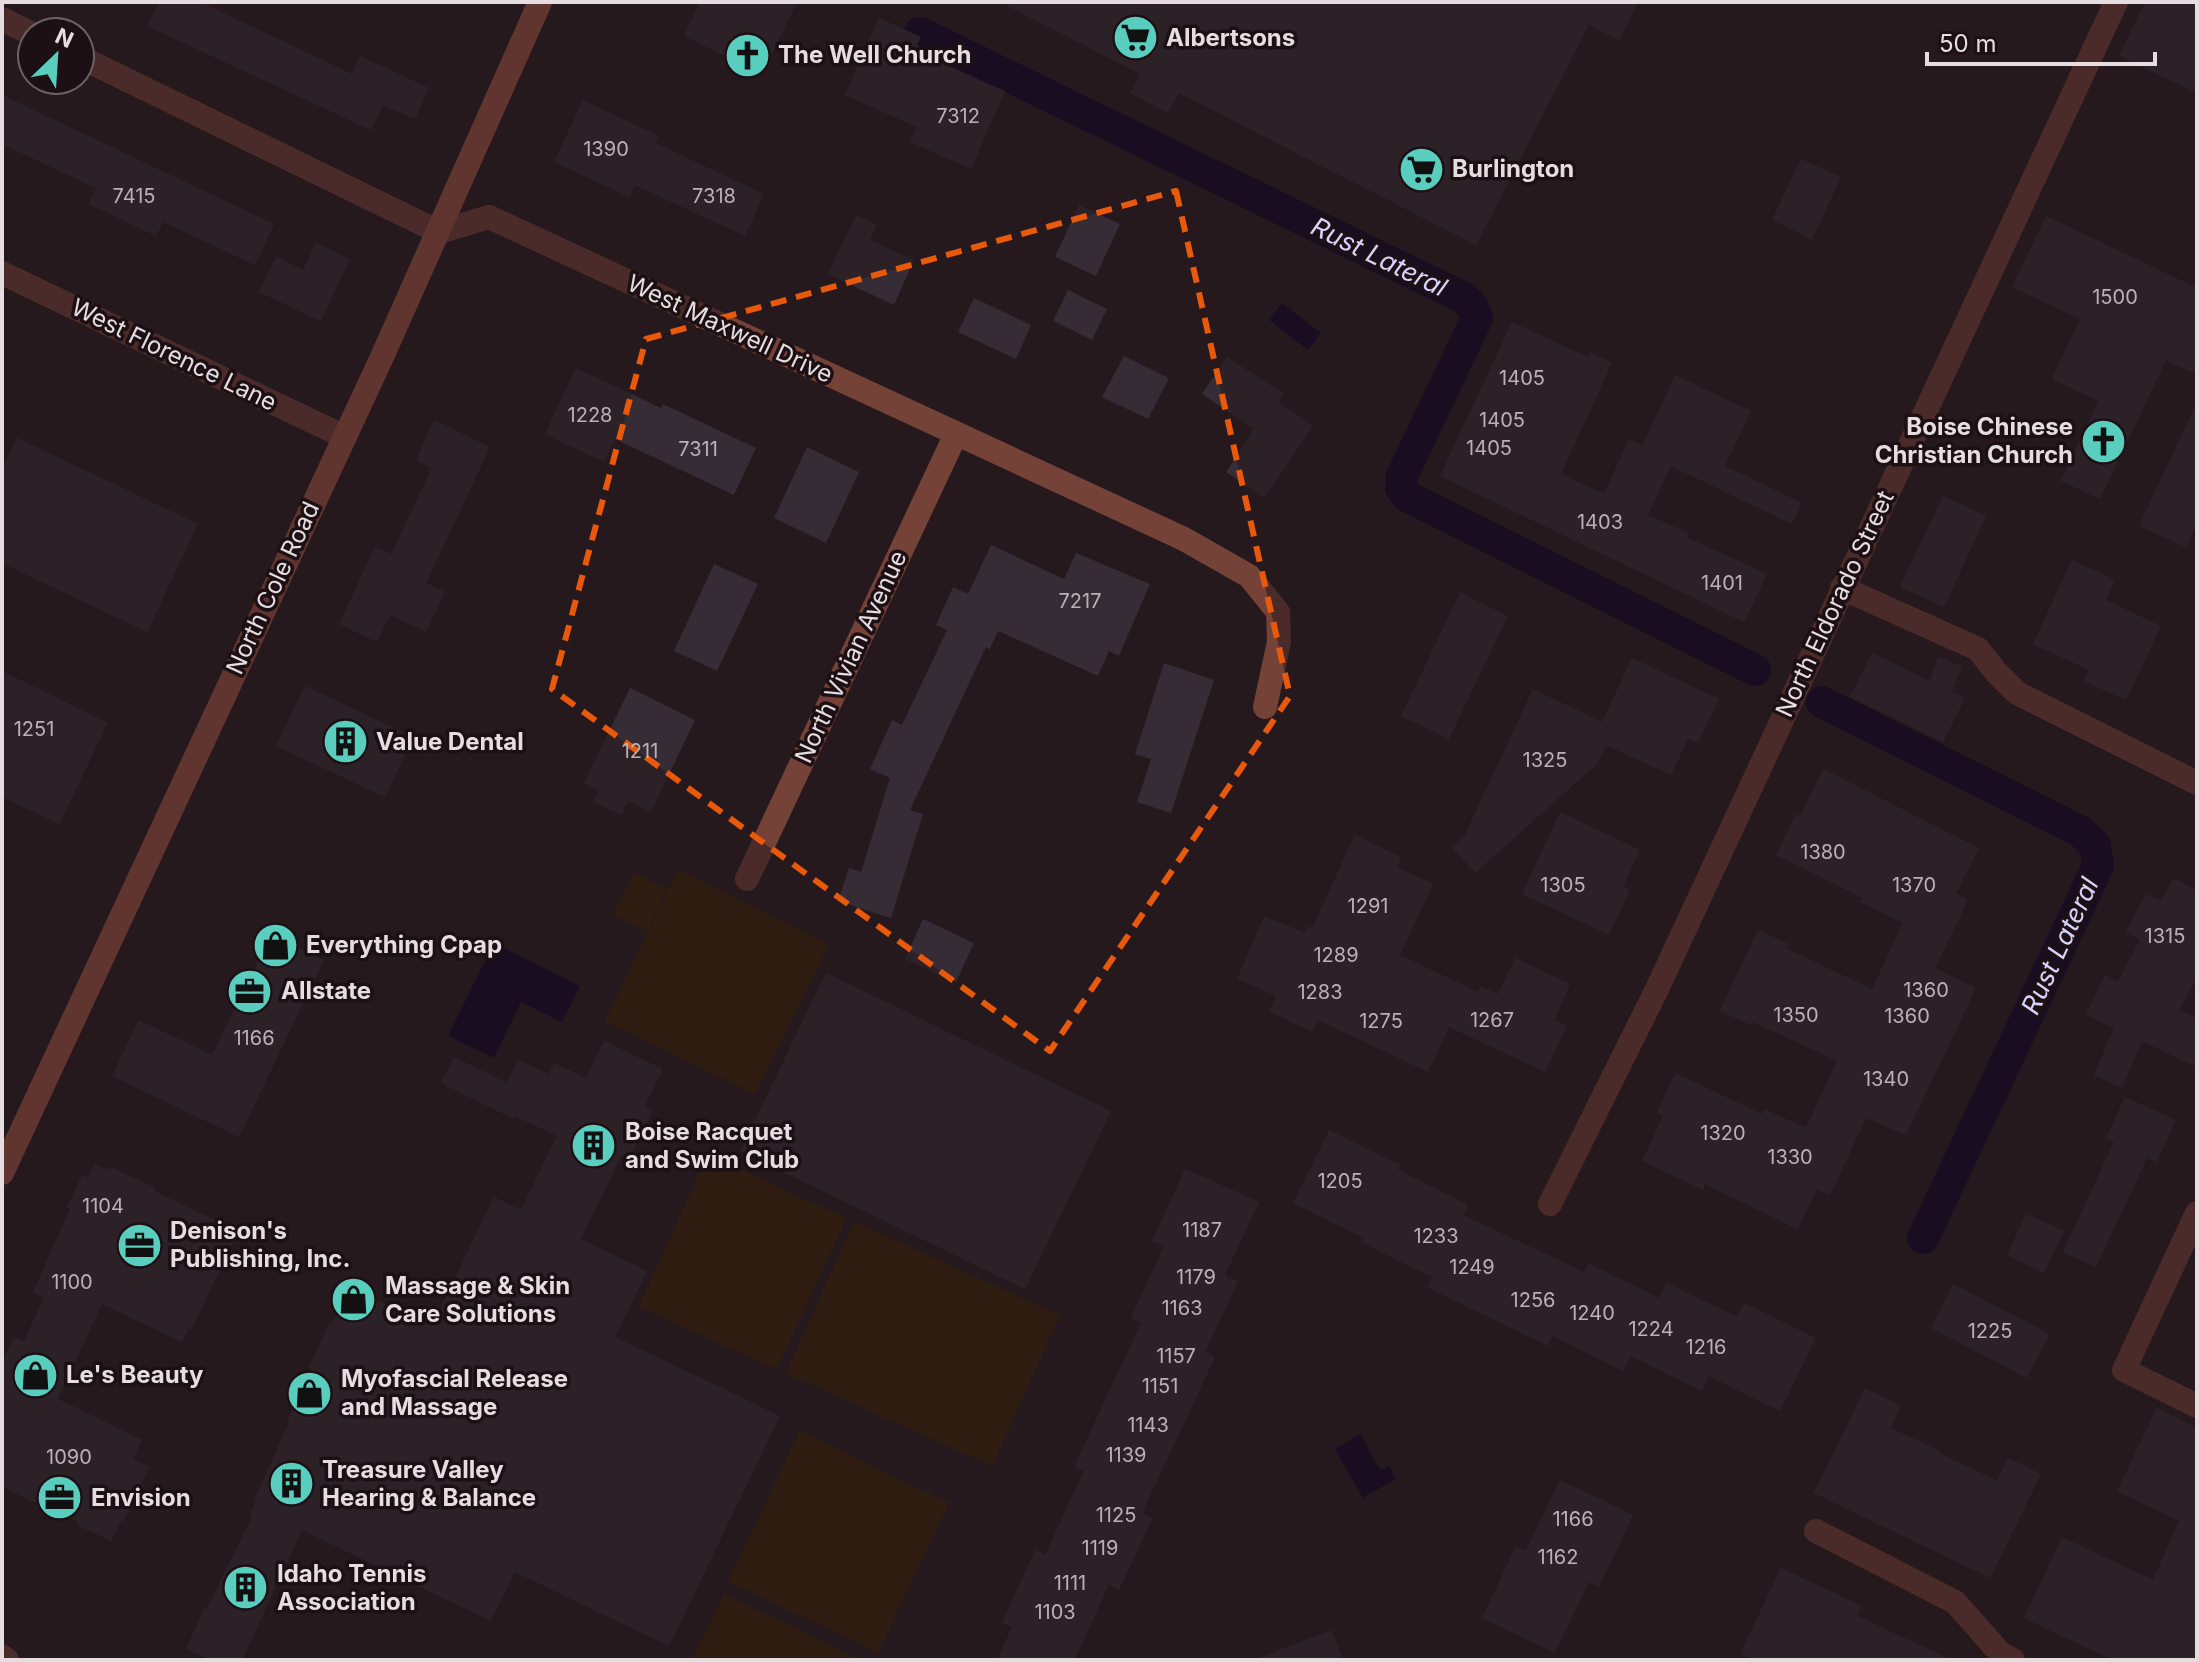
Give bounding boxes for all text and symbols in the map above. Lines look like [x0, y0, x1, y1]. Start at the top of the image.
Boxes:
supermarket icon: Albertsons [1111, 14, 1159, 62]
north arrow [16, 16, 96, 96]
scale bar [1927, 16, 2155, 66]
text: N [51, 23, 78, 53]
place label: Albertsons [1166, 23, 1295, 52]
text: 50 m [1939, 29, 1997, 58]
church icon: The Well Church [723, 31, 771, 79]
place label: The Well Church [778, 40, 972, 69]
house number: 7312 [936, 104, 980, 128]
house number: 1390 [583, 137, 629, 161]
supermarket icon: Burlington [1397, 145, 1445, 193]
place label: Burlington [1452, 154, 1574, 183]
house number: 7415 [113, 184, 155, 208]
house number: 7318 [692, 184, 736, 208]
water label: Rust Lateral [1306, 210, 1453, 303]
street label: West Maxwell Drive [623, 268, 837, 389]
house number: 1500 [2092, 285, 2138, 309]
street label: West Florence Lane [67, 292, 281, 417]
house number: 1405 [1499, 366, 1545, 390]
house number: 1228 [568, 403, 612, 427]
house number: 1405 [1479, 408, 1525, 432]
place label: Boise Chinese Christian Church [1875, 412, 2073, 469]
church icon: Boise Chinese Christian Church [2080, 417, 2128, 465]
house number: 1405 [1466, 436, 1512, 460]
house number: 7311 [678, 437, 718, 461]
street label: North Eldorado Street [1769, 486, 1900, 721]
street label: North Cole Road [220, 497, 325, 679]
house number: 1403 [1577, 510, 1623, 534]
street label: North Vivian Avenue [789, 546, 913, 768]
house number: 1401 [1701, 571, 1743, 595]
house number: 7217 [1059, 589, 1101, 613]
house number: 1251 [14, 717, 54, 741]
building icon: Value Dental [321, 718, 369, 766]
place label: Value Dental [376, 727, 524, 756]
house number: 1211 [622, 739, 658, 763]
house number: 1325 [1523, 748, 1567, 772]
house number: 1380 [1800, 840, 1846, 864]
water label: Rust Lateral [2014, 872, 2105, 1019]
house number: 1305 [1540, 873, 1586, 897]
house number: 1370 [1892, 873, 1936, 897]
house number: 1291 [1348, 894, 1388, 918]
shop icon: Everything Cpap [251, 921, 299, 969]
house number: 1315 [2145, 924, 2185, 948]
place label: Everything Cpap [306, 930, 502, 959]
house number: 1289 [1313, 943, 1359, 967]
office icon: Allstate [226, 967, 274, 1015]
place label: Allstate [281, 976, 371, 1005]
house number: 1360 [1903, 978, 1949, 1002]
house number: 1283 [1297, 980, 1343, 1004]
house number: 1350 [1773, 1003, 1819, 1027]
house number: 1360 [1884, 1004, 1930, 1028]
house number: 1267 [1470, 1008, 1514, 1032]
house number: 1275 [1359, 1009, 1403, 1033]
house number: 1166 [233, 1026, 275, 1050]
house number: 1340 [1863, 1067, 1909, 1091]
place label: Boise Racquet and Swim Club [625, 1117, 799, 1174]
house number: 1320 [1700, 1121, 1746, 1145]
building icon: Boise Racquet and Swim Club [570, 1122, 618, 1170]
house number: 1330 [1767, 1145, 1813, 1169]
house number: 1205 [1317, 1169, 1363, 1193]
house number: 1104 [82, 1194, 124, 1218]
place label: Denison's Publishing, Inc. [170, 1216, 350, 1273]
house number: 1187 [1182, 1218, 1222, 1242]
office icon: Denison's Publishing, Inc. [115, 1221, 163, 1269]
house number: 1233 [1413, 1224, 1459, 1248]
house number: 1249 [1449, 1255, 1495, 1279]
house number: 1179 [1176, 1265, 1216, 1289]
house number: 1100 [51, 1270, 93, 1294]
place label: Massage & Skin Care Solutions [385, 1271, 570, 1328]
shop icon: Massage & Skin Care Solutions [330, 1276, 378, 1324]
house number: 1256 [1511, 1288, 1555, 1312]
house number: 1163 [1161, 1296, 1203, 1320]
house number: 1240 [1569, 1301, 1615, 1325]
house number: 1224 [1628, 1317, 1674, 1341]
house number: 1225 [1968, 1319, 2012, 1343]
house number: 1216 [1686, 1335, 1726, 1359]
house number: 1157 [1156, 1344, 1196, 1368]
shop icon: Le's Beauty [11, 1351, 59, 1399]
place label: Le's Beauty [66, 1360, 204, 1389]
place label: Myofascial Release and Massage [341, 1364, 568, 1421]
shop icon: Myofascial Release and Massage [286, 1369, 334, 1417]
house number: 1151 [1142, 1374, 1178, 1398]
house number: 1143 [1127, 1413, 1169, 1437]
house number: 1139 [1105, 1443, 1147, 1467]
house number: 1090 [46, 1445, 92, 1469]
place label: Treasure Valley Hearing & Balance [322, 1455, 536, 1512]
building icon: Treasure Valley Hearing & Balance [267, 1460, 315, 1508]
office icon: Envision [36, 1474, 84, 1522]
place label: Envision [91, 1483, 191, 1512]
house number: 1125 [1096, 1503, 1136, 1527]
house number: 1166 [1552, 1507, 1594, 1531]
house number: 1119 [1082, 1536, 1118, 1560]
house number: 1162 [1538, 1545, 1578, 1569]
place label: Idaho Tennis Association [277, 1559, 426, 1616]
building icon: Idaho Tennis Association [222, 1564, 270, 1612]
house number: 1111 [1054, 1571, 1086, 1595]
house number: 1103 [1034, 1600, 1076, 1624]

